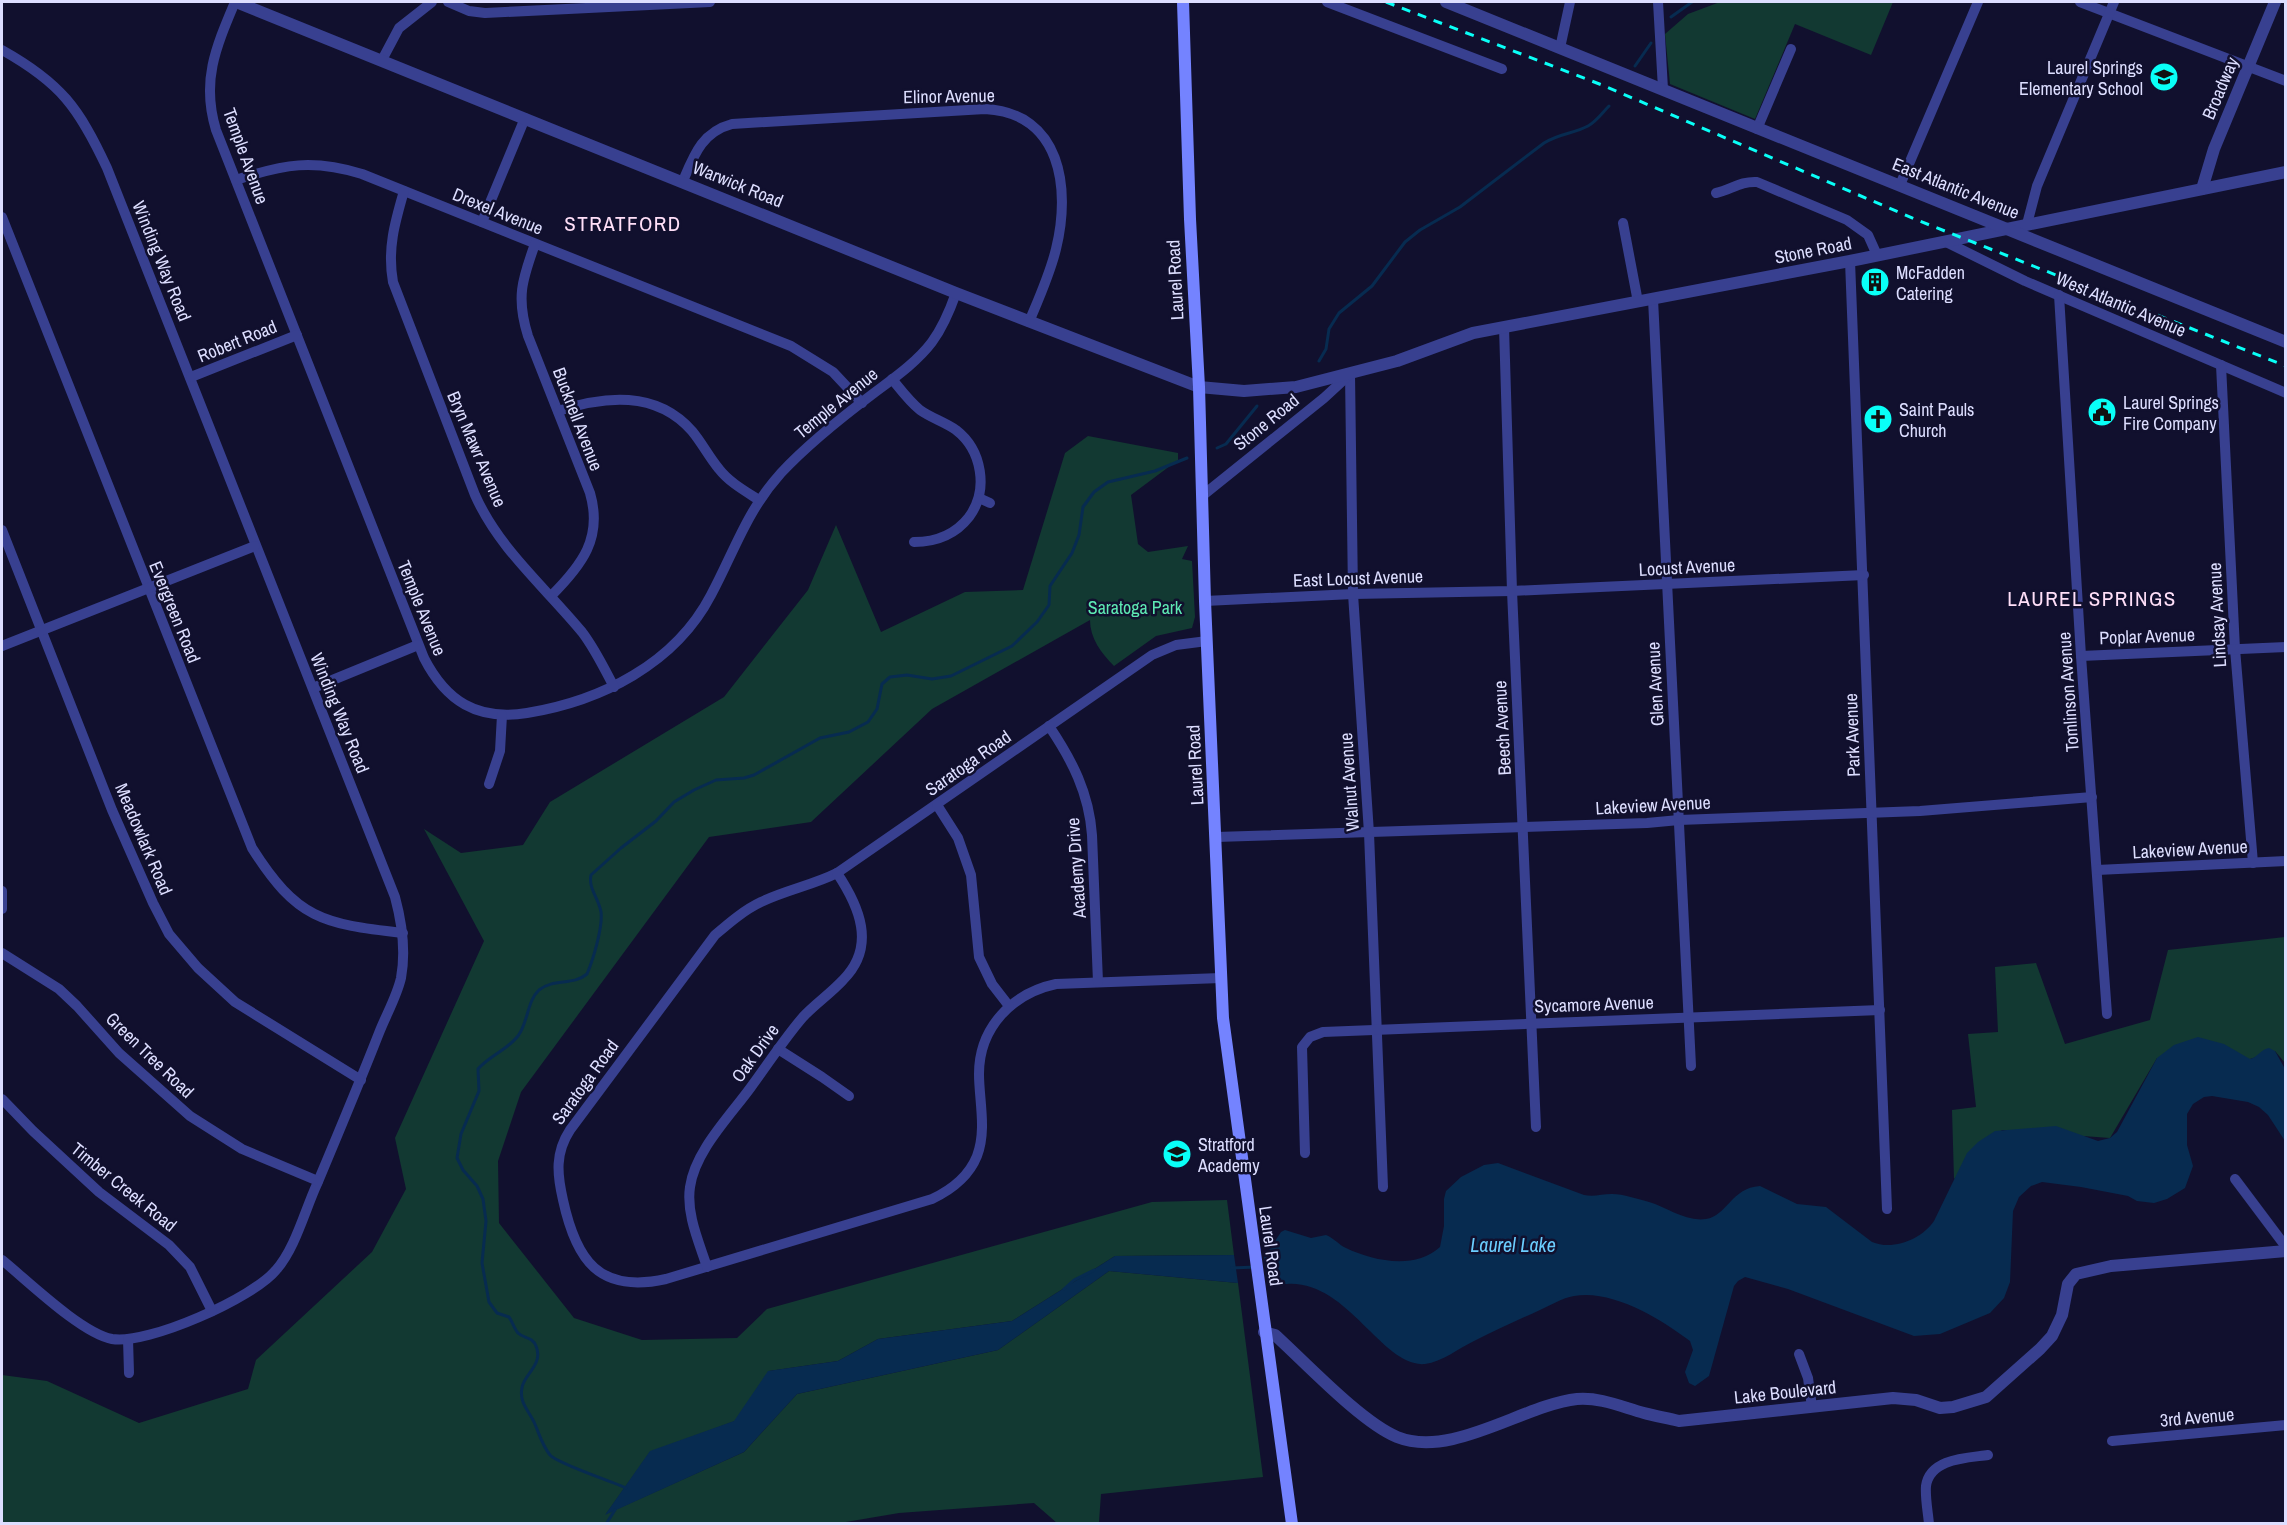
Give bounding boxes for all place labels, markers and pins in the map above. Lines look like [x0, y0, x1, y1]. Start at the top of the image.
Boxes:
place label: Laurel Springs Elementary School [2019, 55, 2143, 101]
school or university icon: Laurel Springs Elementary School [2148, 61, 2180, 93]
place label: McFadden Catering [1896, 260, 1965, 306]
building icon: McFadden Catering [1859, 266, 1891, 298]
place label: Laurel Springs Fire Company [2123, 390, 2219, 436]
public building icon: Laurel Springs Fire Company [2086, 396, 2118, 428]
place label: Saint Pauls Church [1899, 397, 1975, 443]
church icon: Saint Pauls Church [1862, 403, 1894, 435]
place label: Stratford Academy [1197, 1132, 1260, 1178]
school or university icon: Stratford Academy [1161, 1138, 1193, 1170]

